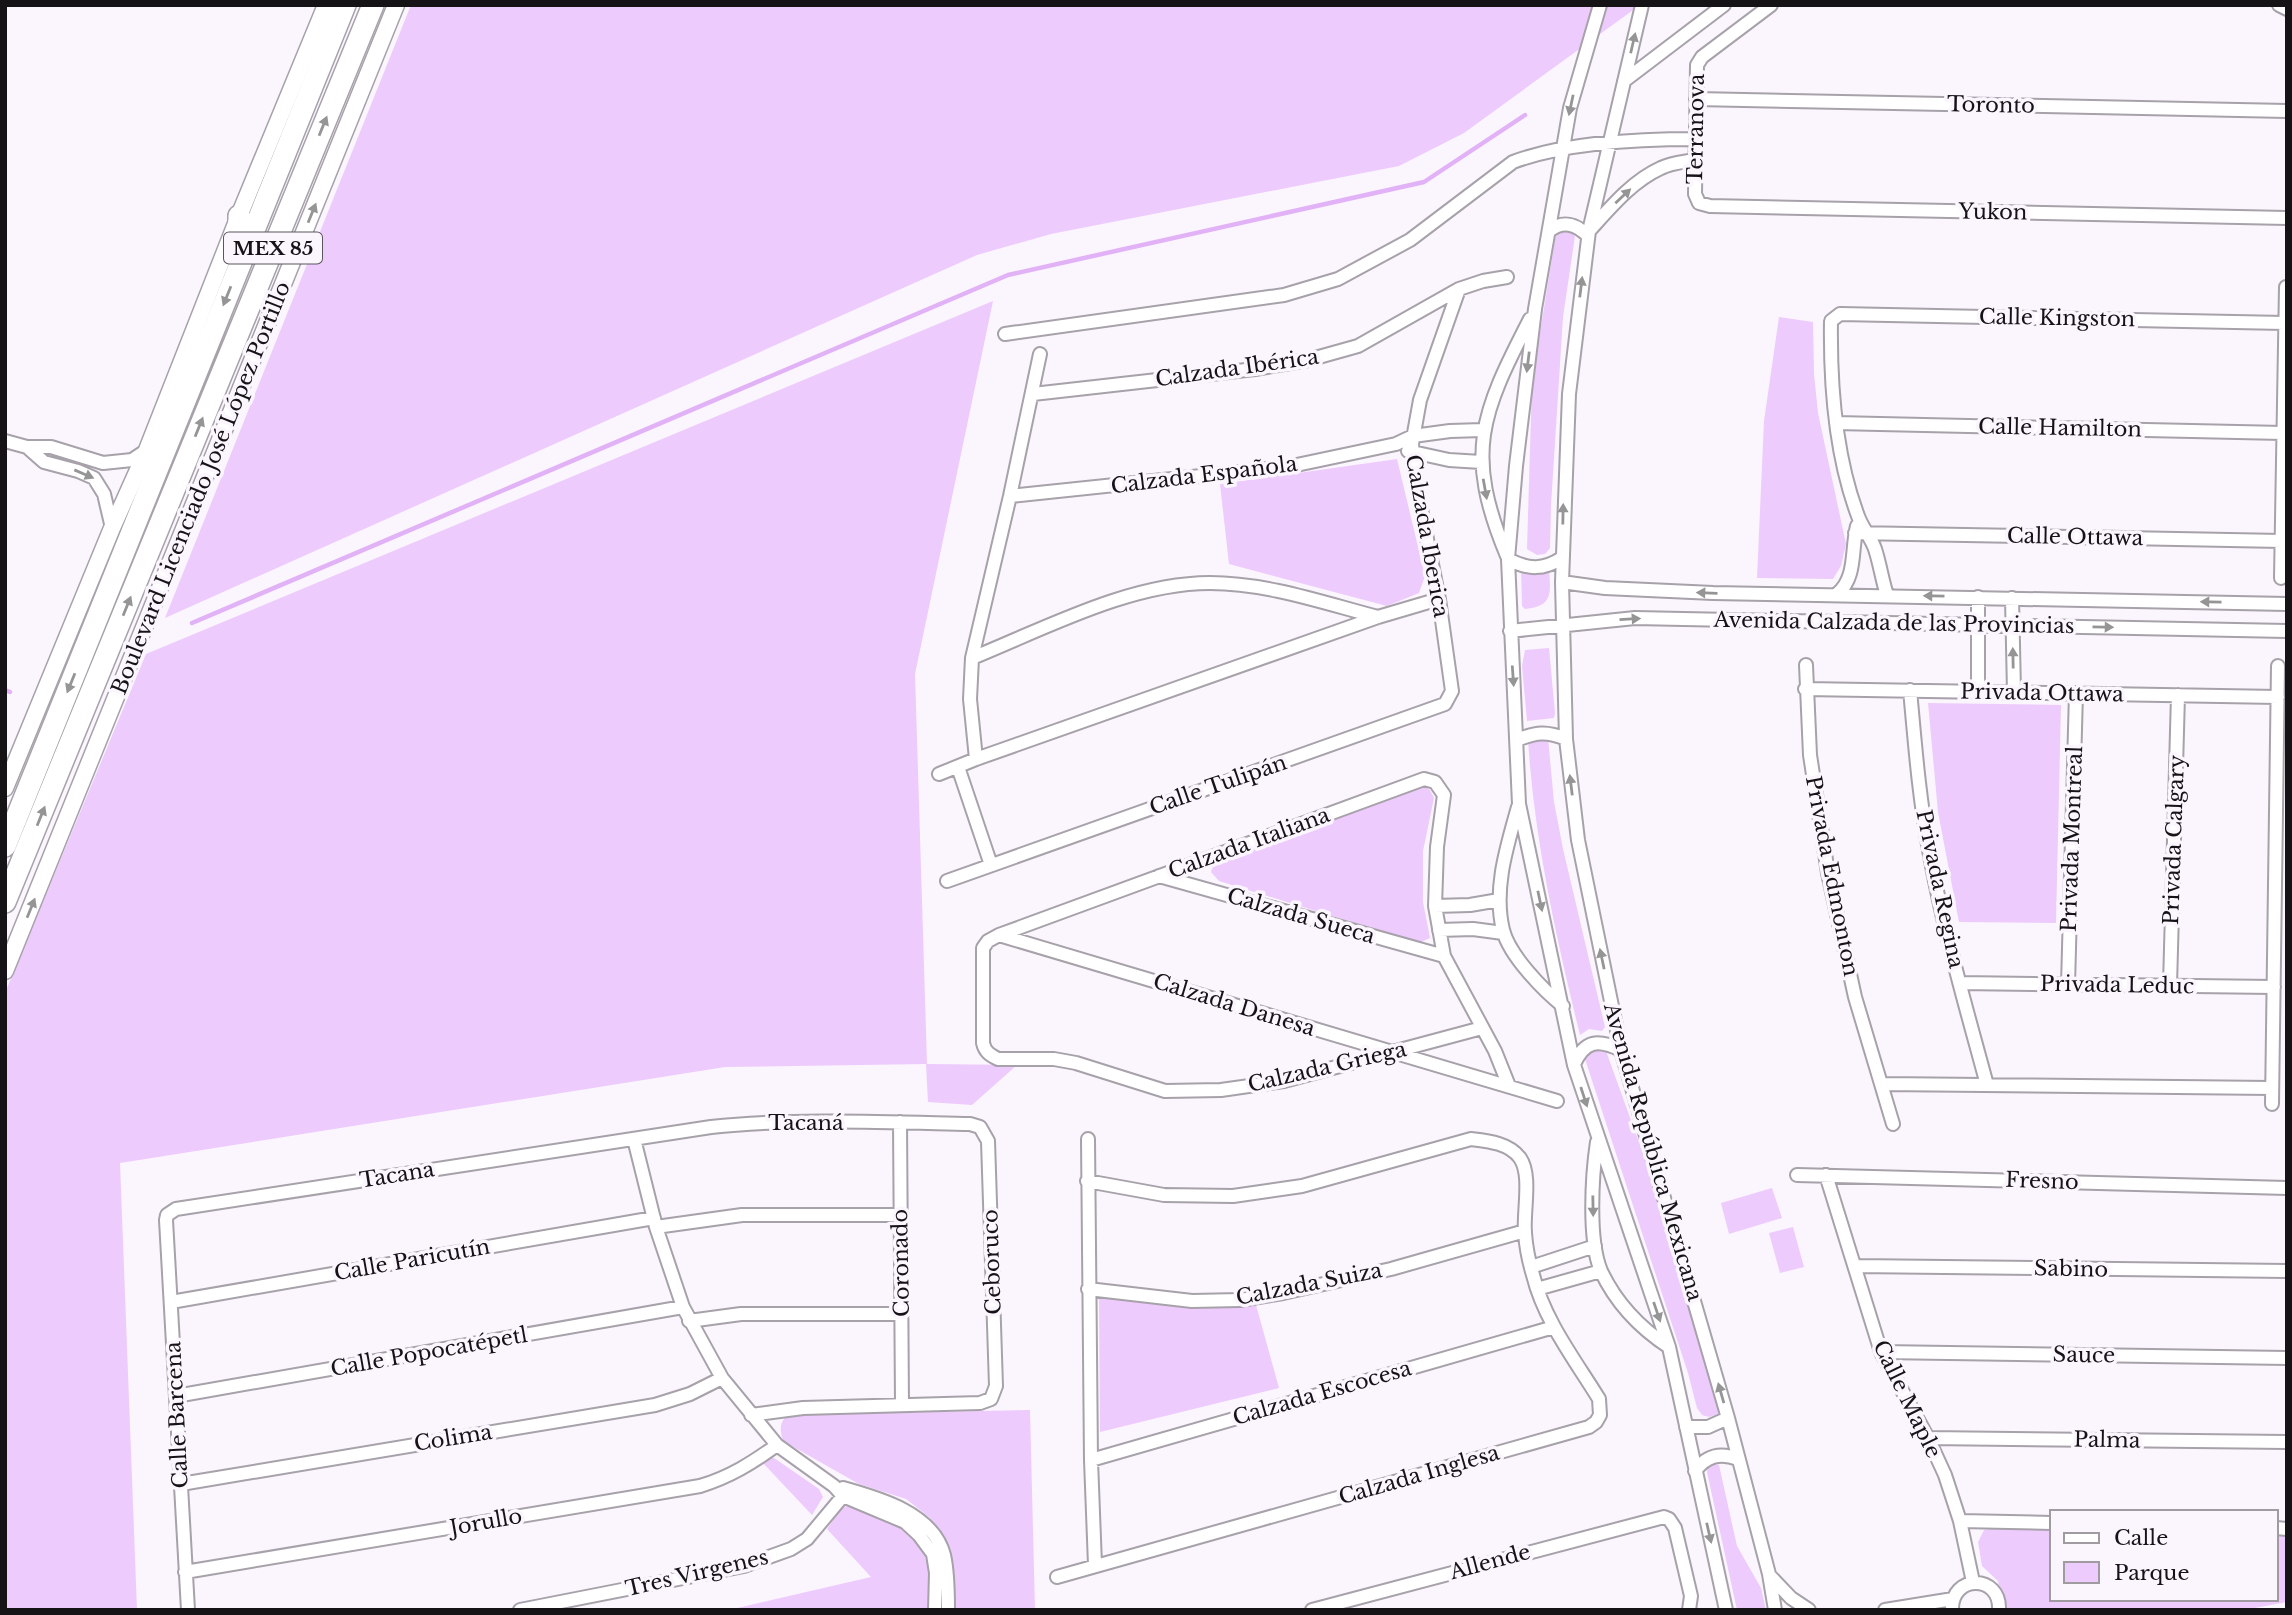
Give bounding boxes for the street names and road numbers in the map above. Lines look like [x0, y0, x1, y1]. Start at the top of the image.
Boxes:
street label: Terranova [1682, 73, 1710, 184]
street label: Toronto [1947, 91, 2035, 119]
street label: Yukon [1957, 198, 2028, 226]
road number: MEX 85 [224, 232, 322, 264]
street label: Boulevard Licenciado José López Portillo [106, 278, 296, 698]
street label: Calle Kingston [1979, 304, 2135, 332]
street label: Calzada Ibérica [1154, 344, 1321, 392]
street label: Calle Hamilton [1978, 414, 2142, 442]
street label: Calzada Española [1109, 451, 1299, 499]
street label: Calzada Iberica [1400, 453, 1454, 620]
street label: Calle Ottawa [2007, 523, 2144, 551]
street label: Avenida Calzada de las Provincias [1712, 607, 2075, 639]
street label: Privada Ottawa [1960, 679, 2124, 707]
street label: Privada Montreal [2056, 745, 2088, 932]
street label: Calle Tulipán [1146, 749, 1290, 821]
street label: Privada Calgary [2158, 754, 2190, 926]
street label: Privada Edmonton [1800, 774, 1864, 978]
street label: Calzada Italiana [1165, 802, 1334, 884]
street label: Privada Regina [1910, 807, 1970, 971]
street label: Calzada Sueca [1224, 882, 1378, 950]
street label: Calzada Danesa [1150, 968, 1318, 1042]
street label: Privada Leduc [2040, 971, 2194, 999]
street label: Avenida República Mexicana [1598, 999, 1708, 1304]
street label: Calzada Griega [1245, 1036, 1409, 1098]
street label: Tacaná [768, 1110, 844, 1136]
street label: Tacana [358, 1156, 437, 1194]
street label: Fresno [2005, 1167, 2079, 1195]
street label: Coronado [887, 1209, 915, 1317]
street label: Ceboruco [977, 1209, 1007, 1315]
street label: Calle Paricutín [332, 1233, 492, 1287]
street label: Sabino [2034, 1255, 2108, 1283]
street label: Calzada Suiza [1234, 1257, 1385, 1311]
street label: Calle Popocatépetl [328, 1322, 530, 1382]
street label: Calle Maple [1867, 1336, 1947, 1462]
street label: Calle Barcena [160, 1341, 194, 1489]
street label: Sauce [2053, 1341, 2115, 1369]
street label: Calzada Escocesa [1230, 1355, 1415, 1431]
street label: Colima [412, 1419, 494, 1457]
street label: Palma [2073, 1426, 2141, 1454]
street label: Calzada Inglesa [1336, 1440, 1503, 1510]
street label: Jorullo [445, 1503, 524, 1542]
street label: Allende [1446, 1539, 1533, 1586]
street label: Tres Virgenes [623, 1544, 771, 1602]

